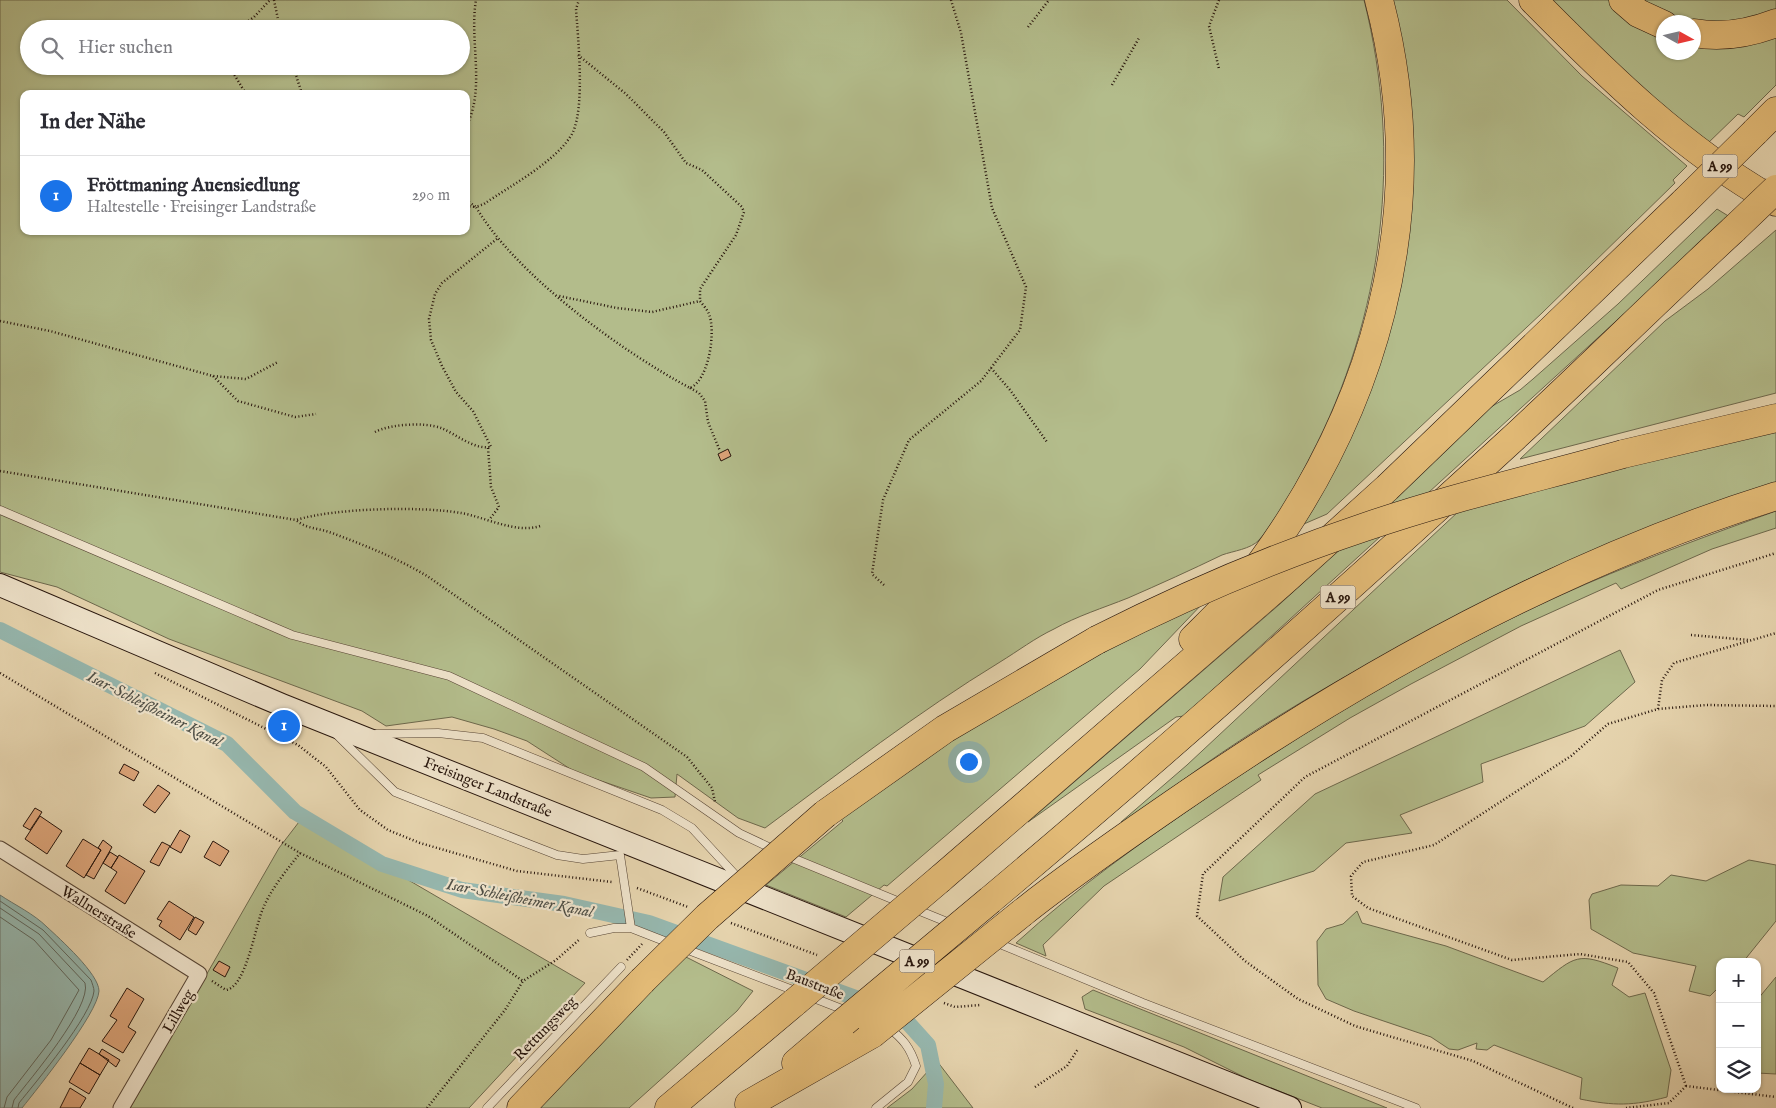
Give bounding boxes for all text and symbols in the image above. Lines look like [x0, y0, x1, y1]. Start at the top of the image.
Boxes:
north arrow [1656, 15, 1701, 60]
search box [20, 20, 470, 75]
icon: search [38, 34, 66, 62]
text: Hier suchen [78, 36, 173, 60]
text: In der Nähe [40, 109, 146, 136]
road number: A 99 [1702, 154, 1738, 178]
text: Fröttmaning Auensiedlung [87, 174, 299, 198]
text: 1 [53, 186, 59, 206]
text: 290 m [412, 186, 450, 206]
text: Haltestelle · Freisinger Landstraße [87, 198, 316, 218]
road number: A 99 [1320, 586, 1356, 608]
water label: Isar-Schleißheimer Kanal [82, 667, 226, 753]
pin: 1 [268, 707, 300, 745]
your location [956, 749, 982, 775]
street label: Freisinger Landstraße [421, 753, 555, 822]
water label: Isar-Schleißheimer Kanal [444, 875, 596, 923]
street label: Wallnerstraße [57, 882, 140, 943]
road number: A 99 [900, 949, 934, 972]
map controls [1716, 958, 1761, 1093]
button: + [1716, 958, 1761, 1003]
street label: Baustraße [783, 965, 847, 1004]
street label: Lillweg [158, 985, 199, 1037]
street label: Rettungsweg [510, 991, 581, 1065]
button: − [1716, 1003, 1761, 1048]
button: layers [1716, 1048, 1761, 1093]

